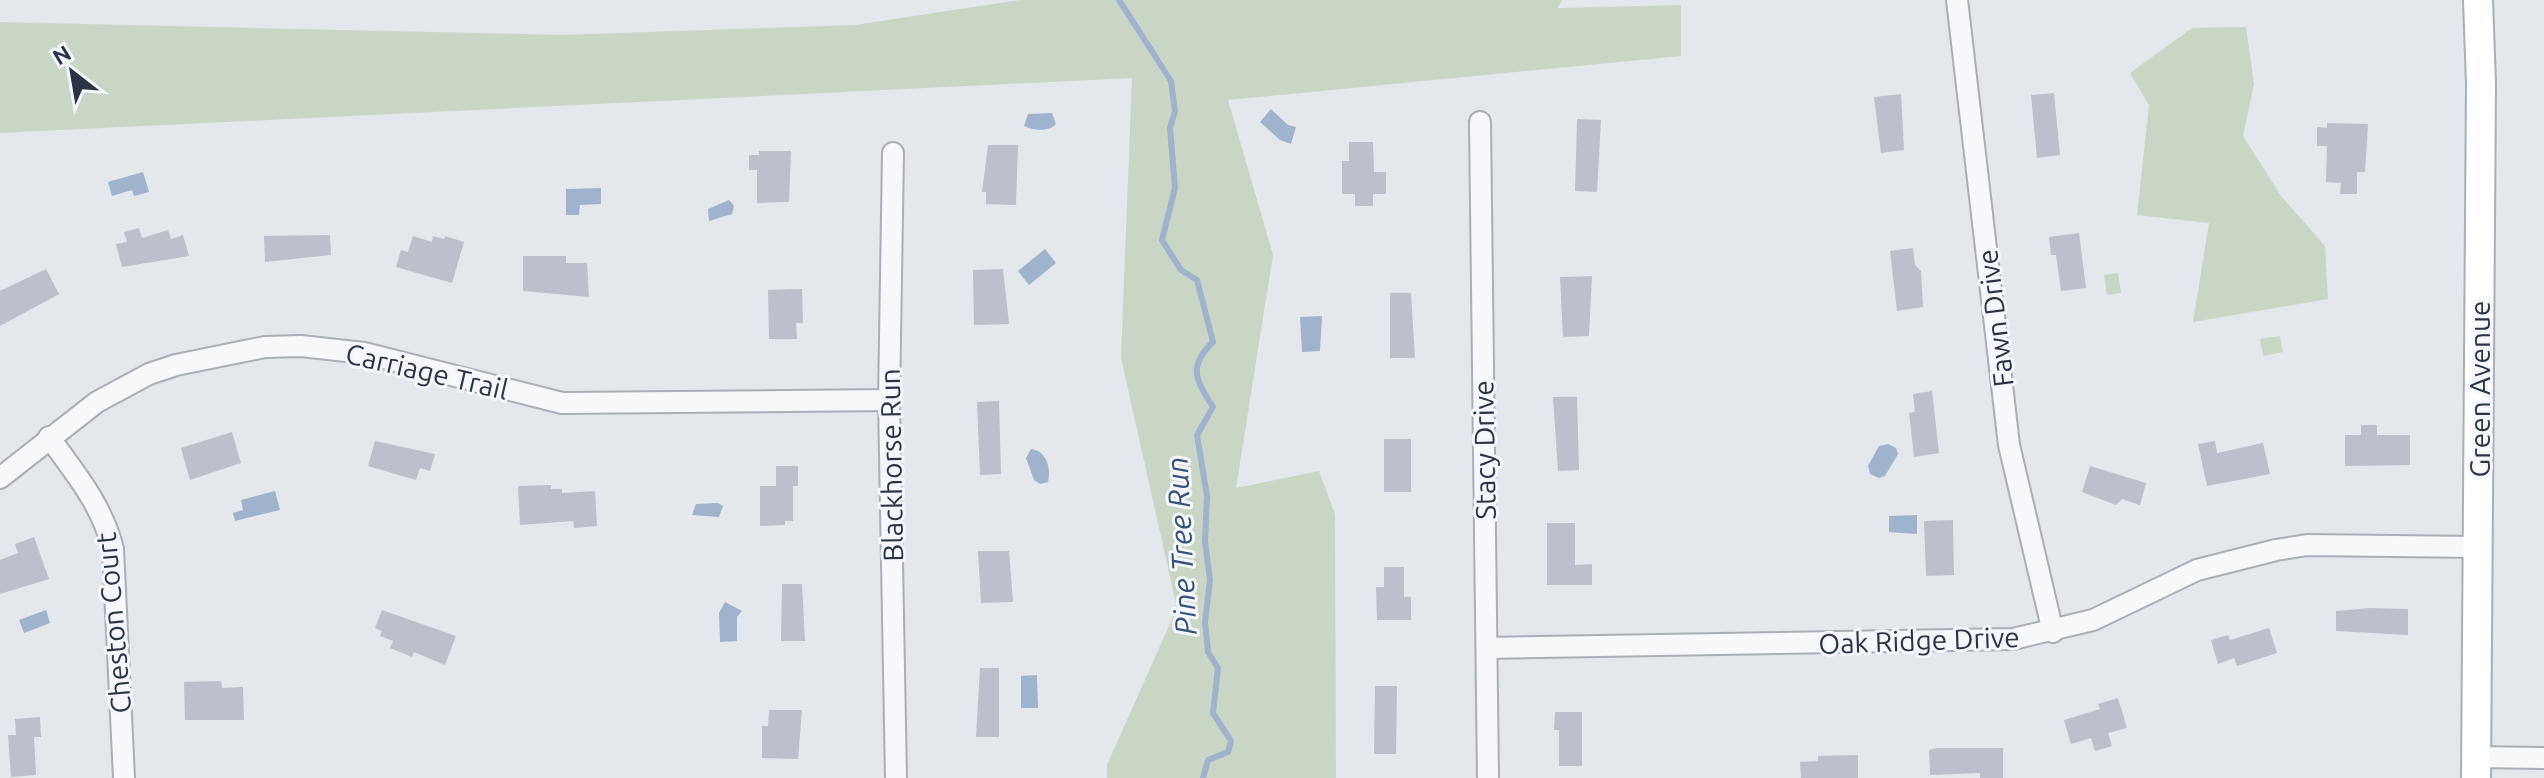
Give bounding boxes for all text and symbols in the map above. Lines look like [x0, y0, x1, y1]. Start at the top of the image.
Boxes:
north arrow [32, 32, 112, 112]
text: N [48, 39, 75, 69]
street label: Fawn Drive [1971, 247, 2019, 389]
street label: Green Avenue [2464, 301, 2495, 477]
street label: Carriage Trail [343, 337, 511, 405]
street label: Blackhorse Run [874, 368, 908, 562]
street label: Stacy Drive [1467, 380, 1501, 520]
water label: Pine Tree Run [1159, 456, 1203, 636]
street label: Cheston Court [90, 531, 136, 715]
street label: Oak Ridge Drive [1818, 621, 2020, 659]

